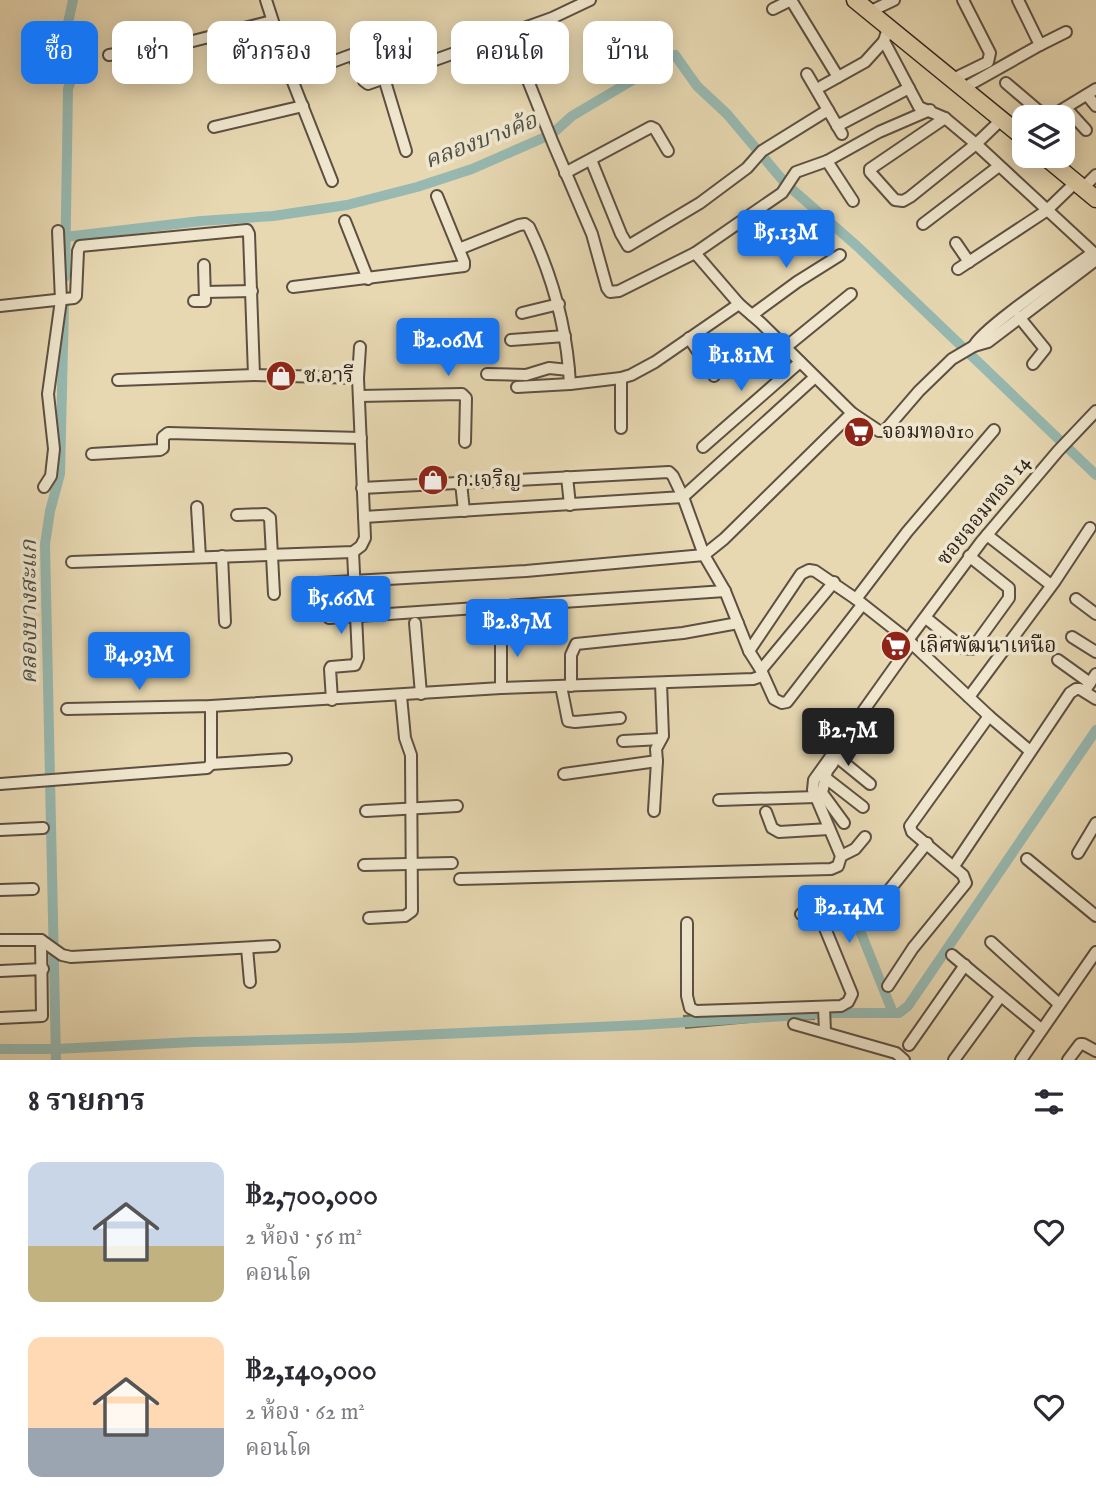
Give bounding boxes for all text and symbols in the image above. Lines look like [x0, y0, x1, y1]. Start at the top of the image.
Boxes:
chip: ซื้อ [21, 21, 98, 84]
chip: เช่า [112, 21, 193, 84]
chip: ตัวกรอง [207, 21, 336, 84]
chip: ใหม่ [350, 21, 437, 84]
chip: คอนโด [451, 21, 569, 84]
chip: บ้าน [583, 21, 673, 84]
map controls [1012, 105, 1075, 168]
button: layers [1012, 105, 1075, 168]
water label: คลองบางค้อ [421, 106, 543, 176]
pin: ฿5.13M [729, 210, 843, 270]
text: ฿5.13M [754, 218, 818, 247]
pin: ฿2.06M [391, 318, 505, 378]
text: ฿2.06M [412, 326, 484, 355]
pin: ฿1.81M [684, 334, 798, 393]
text: ฿1.81M [708, 341, 774, 370]
shop icon: ช.อารี [264, 359, 298, 393]
place label: ช.อารี [304, 363, 354, 390]
supermarket icon: จอมทอง10 [842, 415, 876, 449]
place label: จอมทอง10 [882, 419, 974, 446]
street label: ซอยจอมทอง 14 [931, 450, 1037, 572]
shop icon: ก.เจริญ [416, 463, 450, 497]
place label: ก.เจริญ [456, 467, 521, 494]
water label: คลองบางสะแก [15, 539, 44, 684]
pin: ฿5.66M [284, 576, 398, 636]
text: ฿5.66M [307, 584, 375, 613]
pin: ฿2.87M [460, 600, 574, 659]
text: ฿2.87M [482, 607, 552, 636]
supermarket icon: เลิศพัฒนาเหนือ [879, 629, 913, 663]
pin: ฿4.93M [82, 632, 196, 692]
place label: เลิศพัฒนาเหนือ [919, 633, 1057, 660]
text: ฿4.93M [104, 640, 174, 669]
pin: ฿2.7M [799, 708, 897, 768]
text: ฿2.7M [818, 716, 878, 745]
pin: ฿2.14M [792, 886, 906, 945]
text: ฿2.14M [814, 893, 884, 922]
text: 8 รายการ [28, 1083, 145, 1121]
icon: filters [1030, 1083, 1068, 1121]
text: ฿2,700,000 [245, 1177, 378, 1215]
icon: home [84, 1190, 168, 1274]
icon: heart [1030, 1213, 1068, 1251]
text: 2 ห้อง · 56 m² [245, 1223, 362, 1252]
text: คอนโด [245, 1259, 312, 1288]
text: ฿2,140,000 [245, 1352, 377, 1390]
icon: home [84, 1365, 168, 1449]
icon: heart [1030, 1388, 1068, 1426]
text: 2 ห้อง · 62 m² [245, 1398, 365, 1427]
text: คอนโด [245, 1434, 312, 1463]

